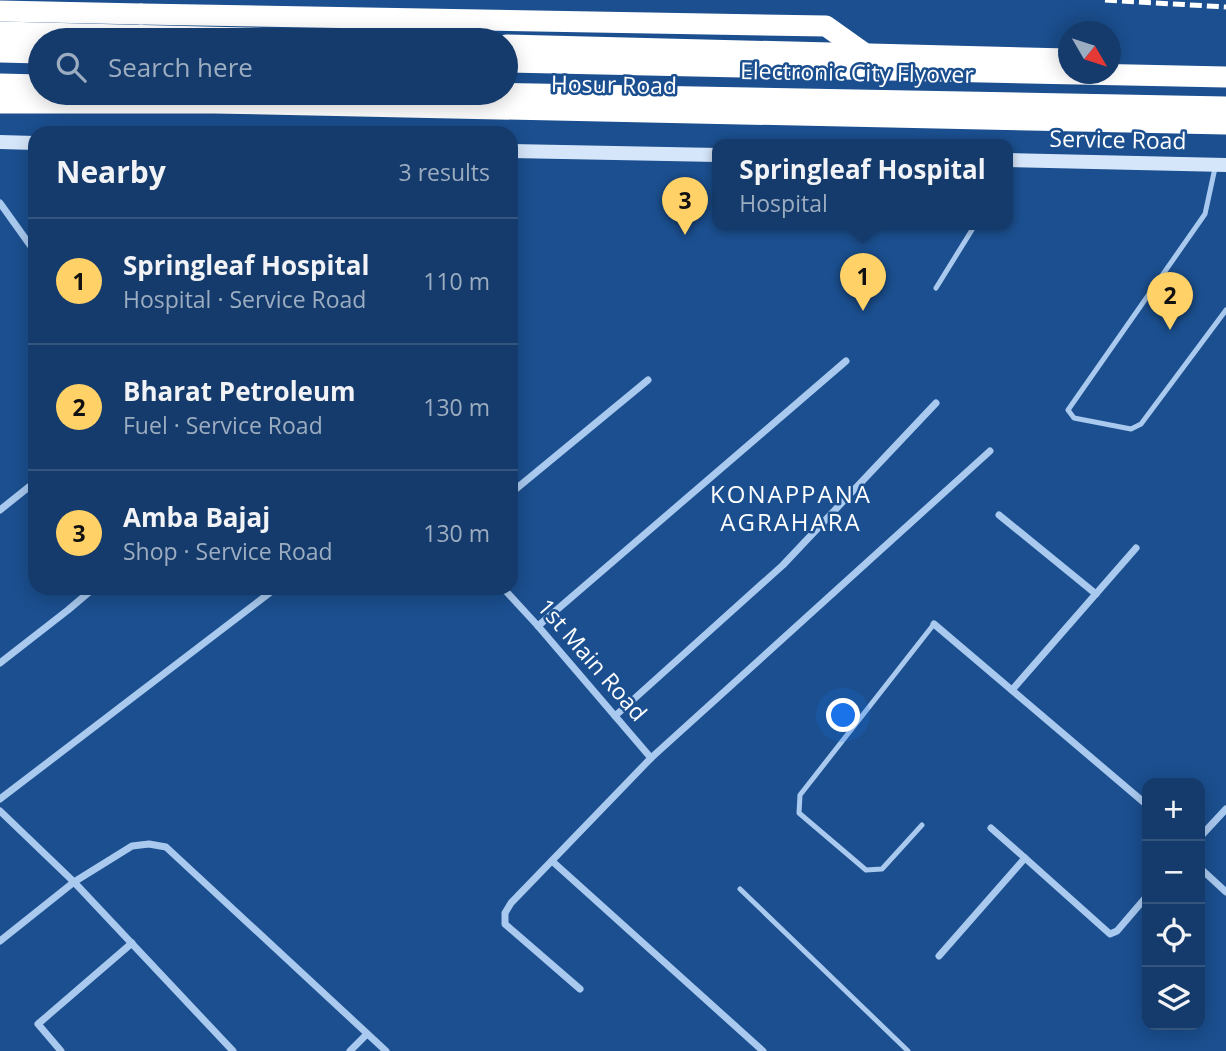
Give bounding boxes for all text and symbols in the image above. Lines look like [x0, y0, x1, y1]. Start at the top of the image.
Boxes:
north arrow [1058, 21, 1121, 84]
search box [28, 28, 518, 105]
icon: search [52, 48, 90, 86]
text: Search here [108, 49, 253, 85]
street label: Electronic City Flyover [740, 54, 975, 90]
street label: Hosur Road [551, 67, 677, 101]
street label: Service Road [1049, 122, 1187, 156]
popup [712, 139, 1013, 230]
text: Nearby [56, 151, 166, 192]
text: Springleaf Hospital [739, 151, 986, 187]
text: 3 results [399, 156, 490, 188]
pin: 3 [662, 177, 708, 235]
text: Hospital [739, 187, 828, 219]
text: Springleaf Hospital [123, 247, 369, 283]
pin: 1 [840, 253, 886, 311]
text: 1 [72, 265, 86, 297]
text: 110 m [423, 265, 490, 297]
pin: 2 [1147, 272, 1193, 330]
text: Hospital · Service Road [123, 283, 366, 315]
text: Bharat Petroleum [123, 373, 356, 409]
text: 2 [72, 391, 86, 423]
text: 130 m [423, 391, 490, 423]
text: Fuel · Service Road [123, 409, 323, 441]
district label: KONAPPANA AGRAHARA [710, 477, 872, 538]
text: Amba Bajaj [123, 499, 270, 535]
text: 3 [72, 517, 86, 549]
text: 130 m [423, 517, 490, 549]
text: Shop · Service Road [123, 535, 333, 567]
street label: 1st Main Road [531, 591, 655, 727]
your location [826, 698, 860, 732]
map controls [1142, 778, 1205, 1030]
button: + [1142, 778, 1205, 841]
button: − [1142, 841, 1205, 904]
button: locate [1142, 904, 1205, 967]
button: layers [1142, 967, 1205, 1030]

